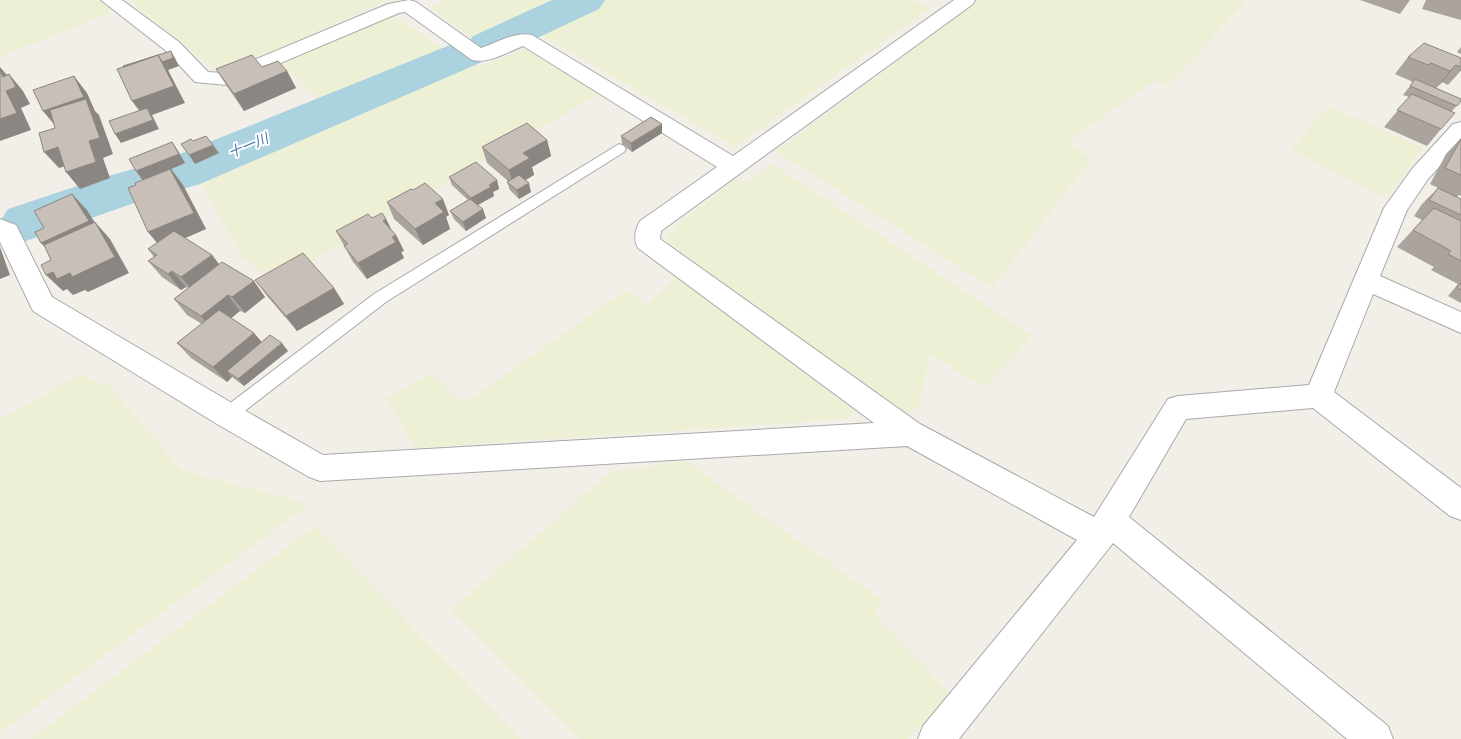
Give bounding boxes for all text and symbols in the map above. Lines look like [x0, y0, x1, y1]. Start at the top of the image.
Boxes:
water label: 十一川 [225, 127, 273, 162]

